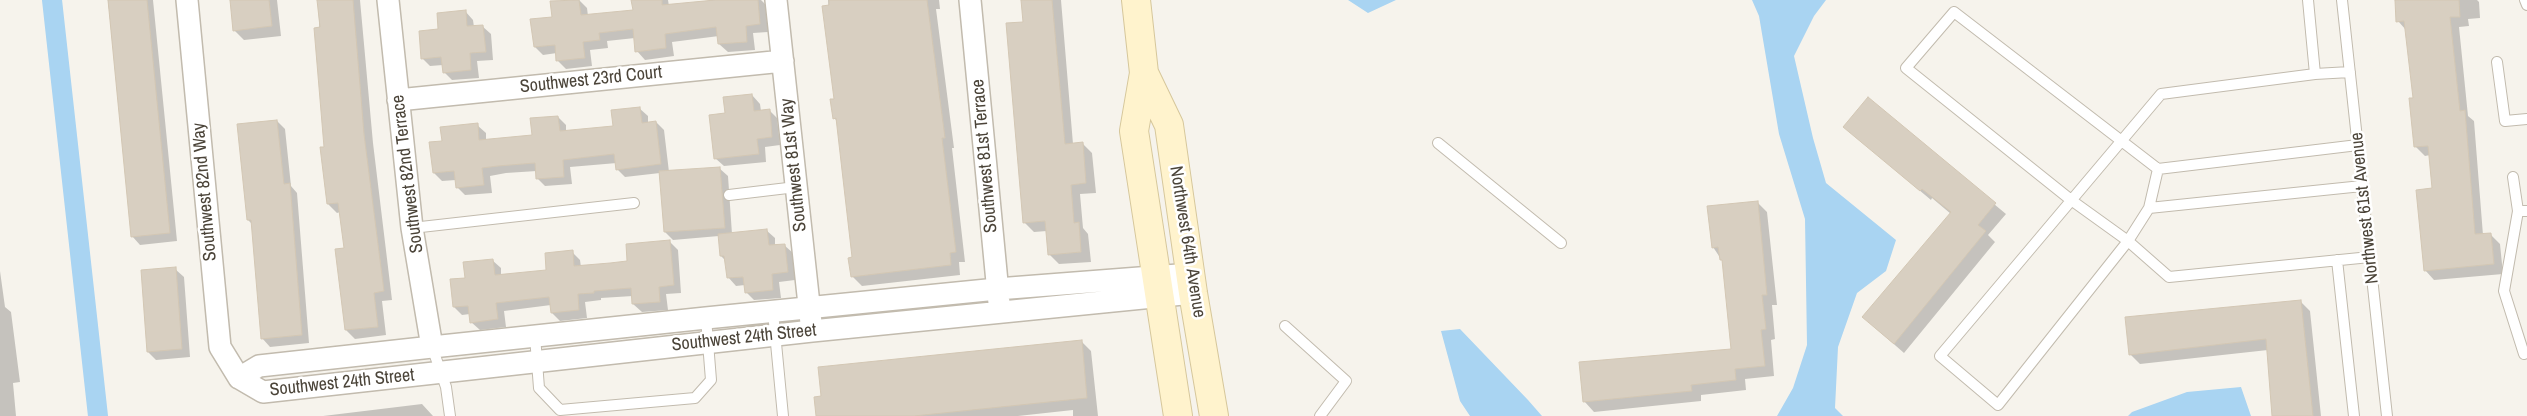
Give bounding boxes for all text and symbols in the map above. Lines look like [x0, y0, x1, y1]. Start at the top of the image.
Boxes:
street label: Southwest 23rd Court [519, 62, 663, 98]
street label: Southwest 81st Terrace [968, 78, 1002, 234]
street label: Southwest 82nd Terrace [388, 94, 428, 254]
street label: Southwest 81st Way [776, 97, 812, 233]
street label: Southwest 82nd Way [188, 122, 222, 262]
street label: Northwest 61st Avenue [2346, 131, 2384, 285]
street label: Northwest 64th Avenue [1164, 165, 1210, 319]
street label: Southwest 24th Street [671, 320, 817, 356]
street label: Southwest 24th Street [269, 365, 415, 401]

